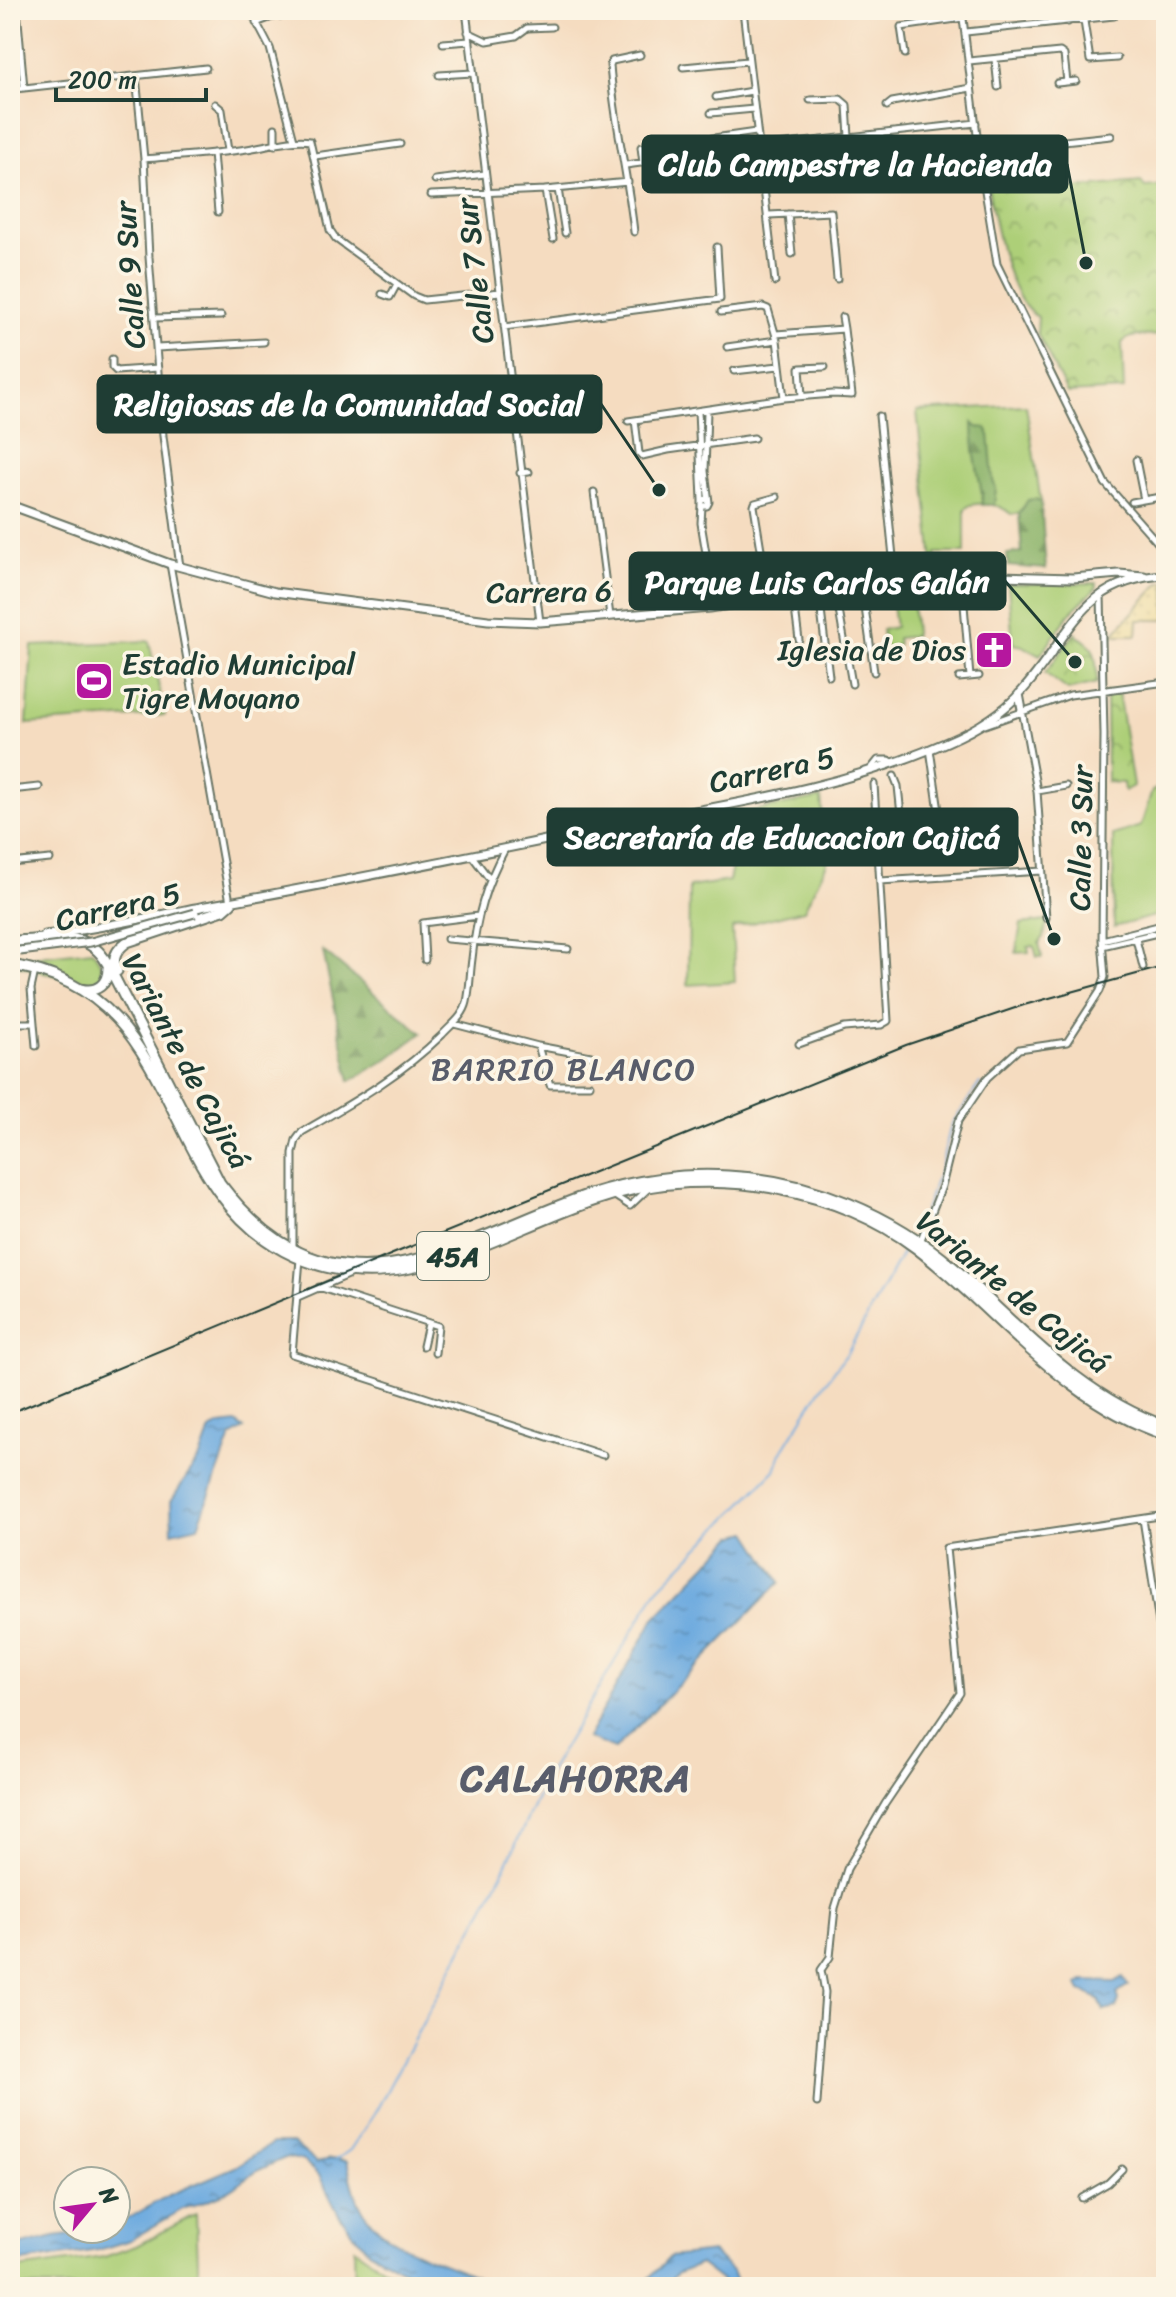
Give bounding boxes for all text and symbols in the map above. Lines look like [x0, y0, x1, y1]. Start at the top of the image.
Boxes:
scale bar [56, 52, 206, 102]
text: 200 m [68, 59, 137, 101]
callout: Club Campestre la Hacienda [643, 136, 1067, 192]
text: Club Campestre la Hacienda [657, 136, 1053, 193]
street label: Calle 7 Sur [439, 193, 511, 347]
street label: Calle 9 Sur [98, 198, 162, 350]
callout: Religiosas de la Comunidad Social [98, 376, 601, 432]
text: Religiosas de la Comunidad Social [113, 376, 586, 433]
callout: Parque Luis Carlos Galán [630, 553, 1005, 609]
text: Parque Luis Carlos Galán [644, 554, 990, 611]
street label: Carrera 6 [486, 564, 612, 620]
place label: Iglesia de Dios [777, 623, 966, 677]
church icon: Iglesia de Dios [973, 629, 1015, 671]
place label: Estadio Municipal Tigre Moyano [122, 637, 357, 725]
sports icon: Estadio Municipal Tigre Moyano [73, 660, 115, 702]
street label: Carrera 5 [704, 730, 840, 810]
street label: Calle 3 Sur [1053, 763, 1109, 911]
callout: Secretaría de Educacion Cajicá [548, 809, 1017, 865]
text: Secretaría de Educacion Cajicá [563, 809, 1000, 866]
street label: Carrera 5 [50, 866, 186, 948]
street label: Variante de Cajicá [106, 943, 266, 1179]
district label: BARRIO BLANCO [431, 1041, 697, 1098]
street label: Variante de Cajicá [903, 1196, 1123, 1388]
road number: 45A [417, 1232, 489, 1280]
district label: CALAHORRA [459, 1745, 692, 1812]
north arrow [52, 2165, 132, 2245]
text: N [88, 2179, 130, 2212]

